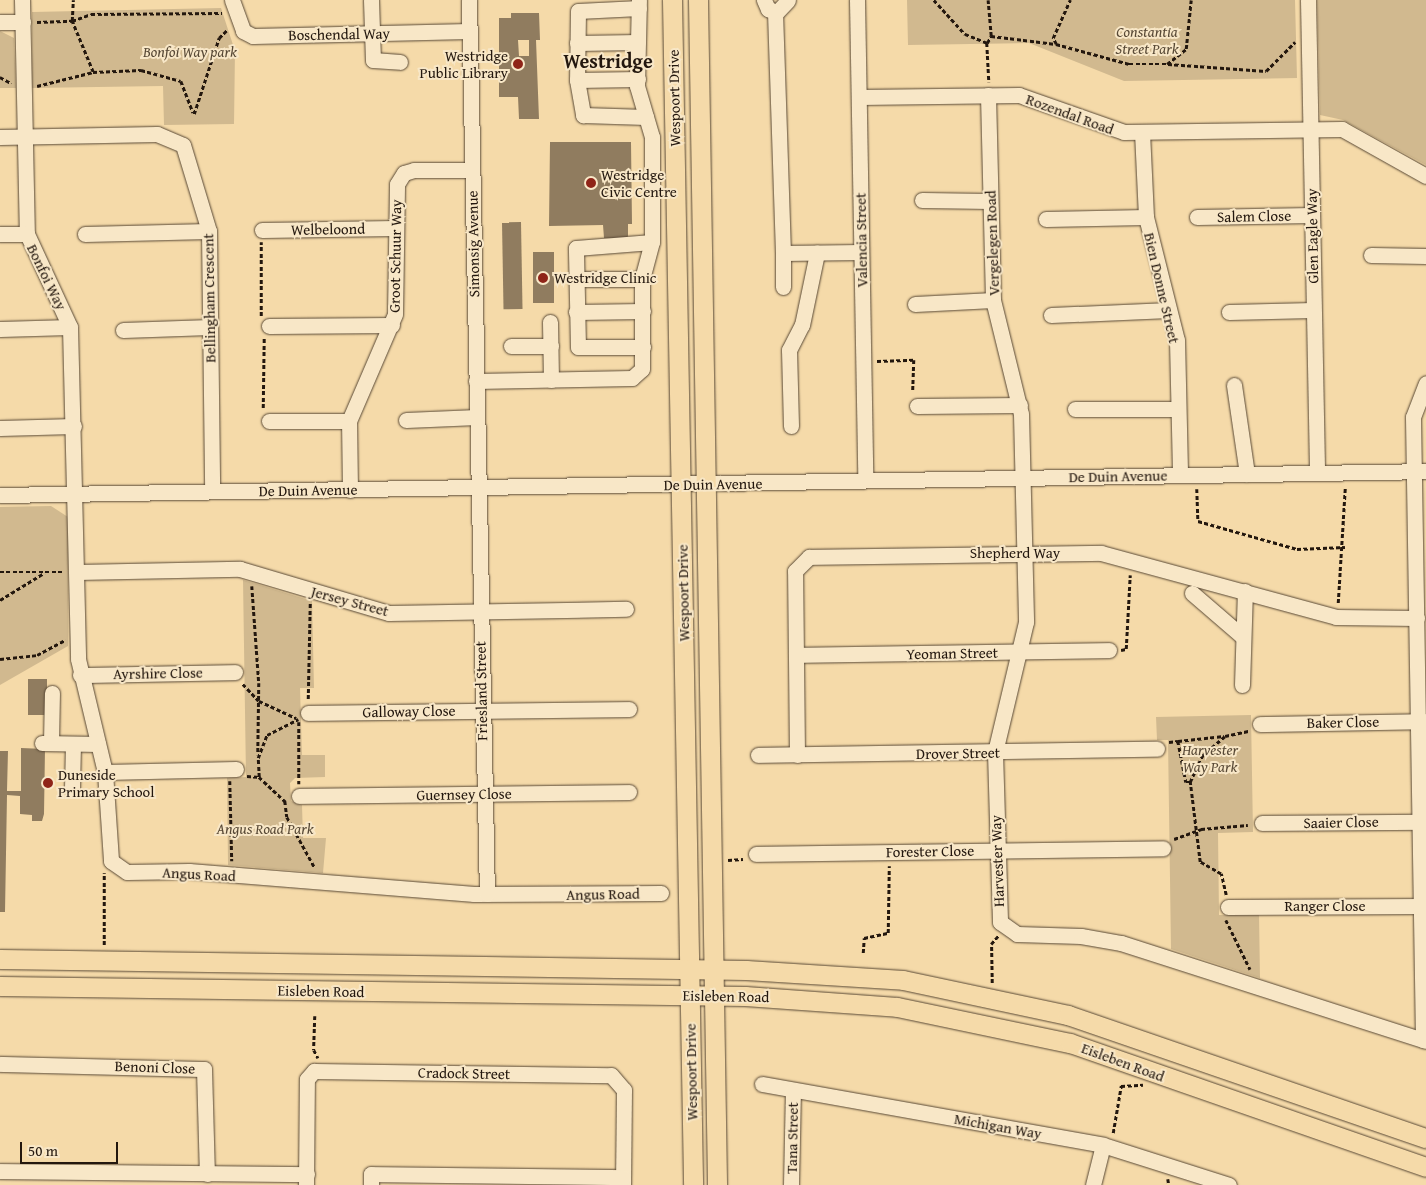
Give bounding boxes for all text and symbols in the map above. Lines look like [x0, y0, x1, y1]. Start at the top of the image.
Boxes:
park label: Constantia Street Park [1115, 22, 1179, 57]
street label: Boschendal Way [288, 24, 390, 44]
park label: Bonfoi Way park [143, 43, 237, 61]
place label: Westridge Public Library [420, 46, 508, 81]
district label: Westridge [563, 48, 653, 72]
street label: Wespoort Drive [664, 49, 684, 147]
marker: Westridge Public Library [512, 58, 524, 70]
street label: Rozendal Road [1024, 90, 1116, 138]
place label: Westridge Civic Centre [601, 165, 677, 200]
marker: Westridge Civic Centre [585, 177, 597, 189]
street label: Glen Eagle Way [1302, 188, 1322, 284]
street label: Simonsig Avenue [463, 190, 483, 298]
street label: Vergelegen Road [981, 190, 1003, 296]
street label: Valencia Street [851, 192, 871, 288]
street label: Groot Schuur Way [385, 199, 405, 313]
street label: Salem Close [1217, 206, 1291, 226]
street label: Welbeloond [291, 219, 365, 239]
street label: Bien Donne Street [1140, 231, 1184, 345]
street label: Bellingham Crescent [199, 233, 219, 363]
street label: Bonfoi Way [23, 241, 71, 313]
place label: Westridge Clinic [554, 269, 657, 287]
marker: Westridge Clinic [536, 271, 550, 285]
street label: De Duin Avenue [1068, 466, 1168, 486]
street label: De Duin Avenue [663, 474, 763, 494]
street label: De Duin Avenue [258, 480, 358, 500]
street label: Wespoort Drive [673, 544, 693, 642]
street label: Shepherd Way [970, 544, 1060, 562]
street label: Jersey Street [309, 582, 391, 620]
street label: Friesland Street [471, 641, 491, 741]
street label: Yeoman Street [906, 643, 998, 663]
street label: Ayrshire Close [113, 663, 203, 683]
street label: Galloway Close [362, 701, 456, 721]
street label: Baker Close [1307, 712, 1379, 732]
park label: Harvester Way Park [1182, 740, 1238, 775]
street label: Drover Street [916, 743, 1000, 763]
place label: Duneside Primary School [58, 765, 154, 800]
marker: Duneside Primary School [42, 777, 54, 789]
street label: Guernsey Close [416, 784, 512, 804]
street label: Saaier Close [1303, 812, 1379, 832]
street label: Harvester Way [986, 815, 1008, 907]
park label: Angus Road Park [216, 820, 314, 838]
street label: Forester Close [886, 841, 974, 861]
street label: Angus Road [162, 863, 236, 885]
street label: Angus Road [566, 884, 640, 904]
street label: Ranger Close [1284, 897, 1366, 915]
street label: Eisleben Road [277, 981, 365, 1001]
street label: Eisleben Road [682, 986, 770, 1006]
street label: Wespoort Drive [681, 1023, 701, 1121]
street label: Eisleben Road [1079, 1039, 1167, 1085]
street label: Benoni Close [114, 1057, 196, 1077]
street label: Cradock Street [418, 1063, 510, 1083]
street label: Tana Street [782, 1102, 802, 1174]
street label: Michigan Way [953, 1109, 1043, 1143]
scale bar [22, 1132, 120, 1164]
text: 50 m [28, 1140, 58, 1161]

